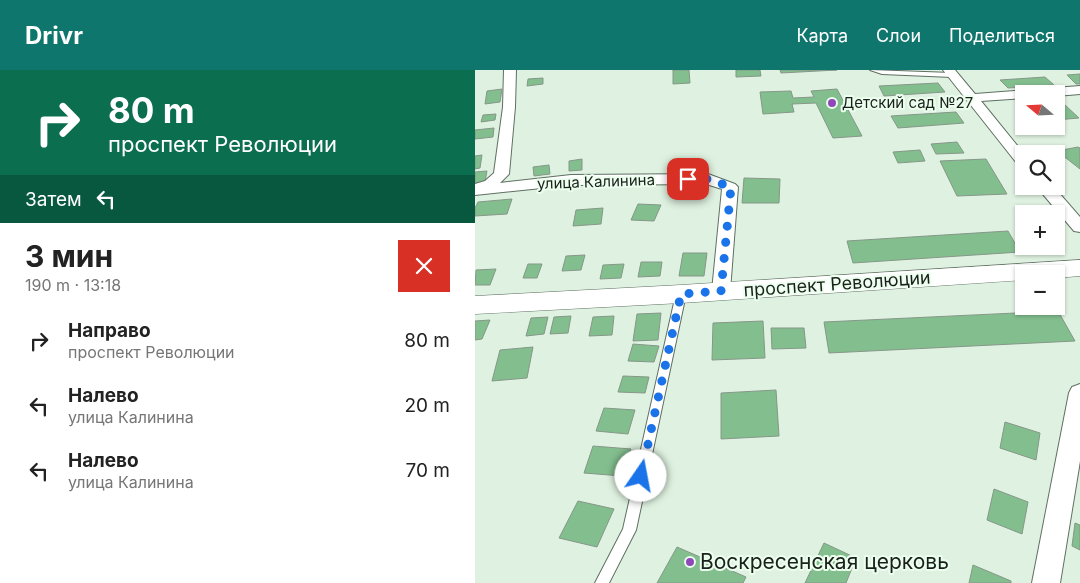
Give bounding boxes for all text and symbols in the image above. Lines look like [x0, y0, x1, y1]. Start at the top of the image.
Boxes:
text: Drivr [25, 21, 83, 50]
text: Карта [796, 25, 848, 46]
text: Слои [876, 25, 921, 46]
text: Поделиться [949, 25, 1055, 46]
north arrow [1015, 85, 1065, 135]
map controls [1015, 85, 1065, 315]
text: 80 m [108, 89, 195, 131]
icon: right [25, 90, 90, 155]
place label: Детский сад №27 [842, 93, 973, 112]
marker: Детский сад №27 [826, 97, 838, 109]
text: проспект Революции [108, 131, 337, 157]
button: search [1015, 145, 1065, 195]
pin [667, 158, 709, 200]
icon: arrive [674, 165, 702, 193]
street label: улица Калинина [537, 170, 655, 193]
icon: left [92, 185, 120, 213]
text: Затем [25, 188, 82, 211]
button: + [1015, 205, 1065, 255]
text: 3 мин [25, 238, 113, 274]
button: close [398, 240, 450, 292]
button: − [1015, 265, 1065, 315]
street label: проспект Революции [743, 266, 931, 301]
text: 190 m · 13:18 [25, 275, 121, 295]
text: Направо [68, 319, 151, 342]
icon: right [25, 327, 53, 355]
text: 80 m [404, 329, 450, 352]
text: проспект Революции [68, 342, 235, 362]
text: Налево [68, 384, 139, 407]
icon: left [25, 392, 53, 420]
text: 20 m [404, 394, 450, 417]
text: улица Калинина [68, 407, 194, 427]
text: Налево [68, 449, 139, 472]
position arrow [614, 449, 666, 501]
icon: left [25, 457, 53, 485]
text: 70 m [406, 459, 450, 482]
text: улица Калинина [68, 472, 194, 492]
place label: Воскресенская церковь [700, 549, 949, 574]
marker: Воскресенская церковь [684, 556, 696, 568]

